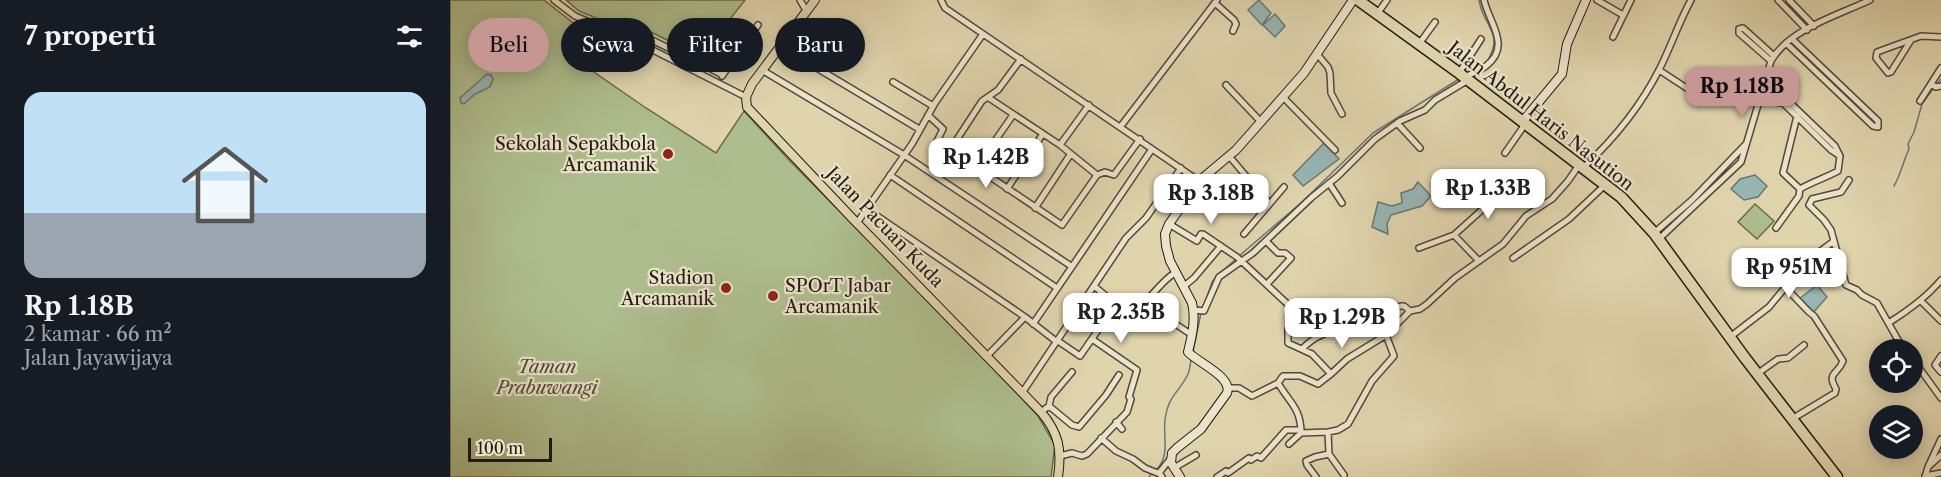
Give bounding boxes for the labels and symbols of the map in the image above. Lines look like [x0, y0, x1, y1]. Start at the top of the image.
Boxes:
street label: Jalan Abdul Haris Nasution [1441, 35, 1638, 195]
pin: Rp 1.18B [1680, 67, 1804, 118]
place label: Sekolah Sepakbola Arcamanik [495, 133, 658, 176]
pin: Rp 1.42B [924, 138, 1048, 189]
marker: Sekolah Sepakbola Arcamanik [661, 147, 675, 161]
street label: Jalan Pacuan Kuda [820, 160, 949, 292]
pin: Rp 1.33B [1426, 169, 1550, 220]
pin: Rp 3.18B [1149, 174, 1273, 225]
pin: Rp 951M [1734, 248, 1844, 299]
place label: Stadion Arcamanik [620, 267, 716, 310]
place label: SPOrT Jabar Arcamanik [784, 275, 891, 318]
marker: Stadion Arcamanik [719, 281, 733, 295]
marker: SPOrT Jabar Arcamanik [766, 289, 780, 303]
pin: Rp 2.35B [1059, 293, 1183, 344]
pin: Rp 1.29B [1280, 298, 1404, 349]
park label: Taman Prabuwangi [495, 356, 599, 399]
scale bar [468, 435, 552, 462]

